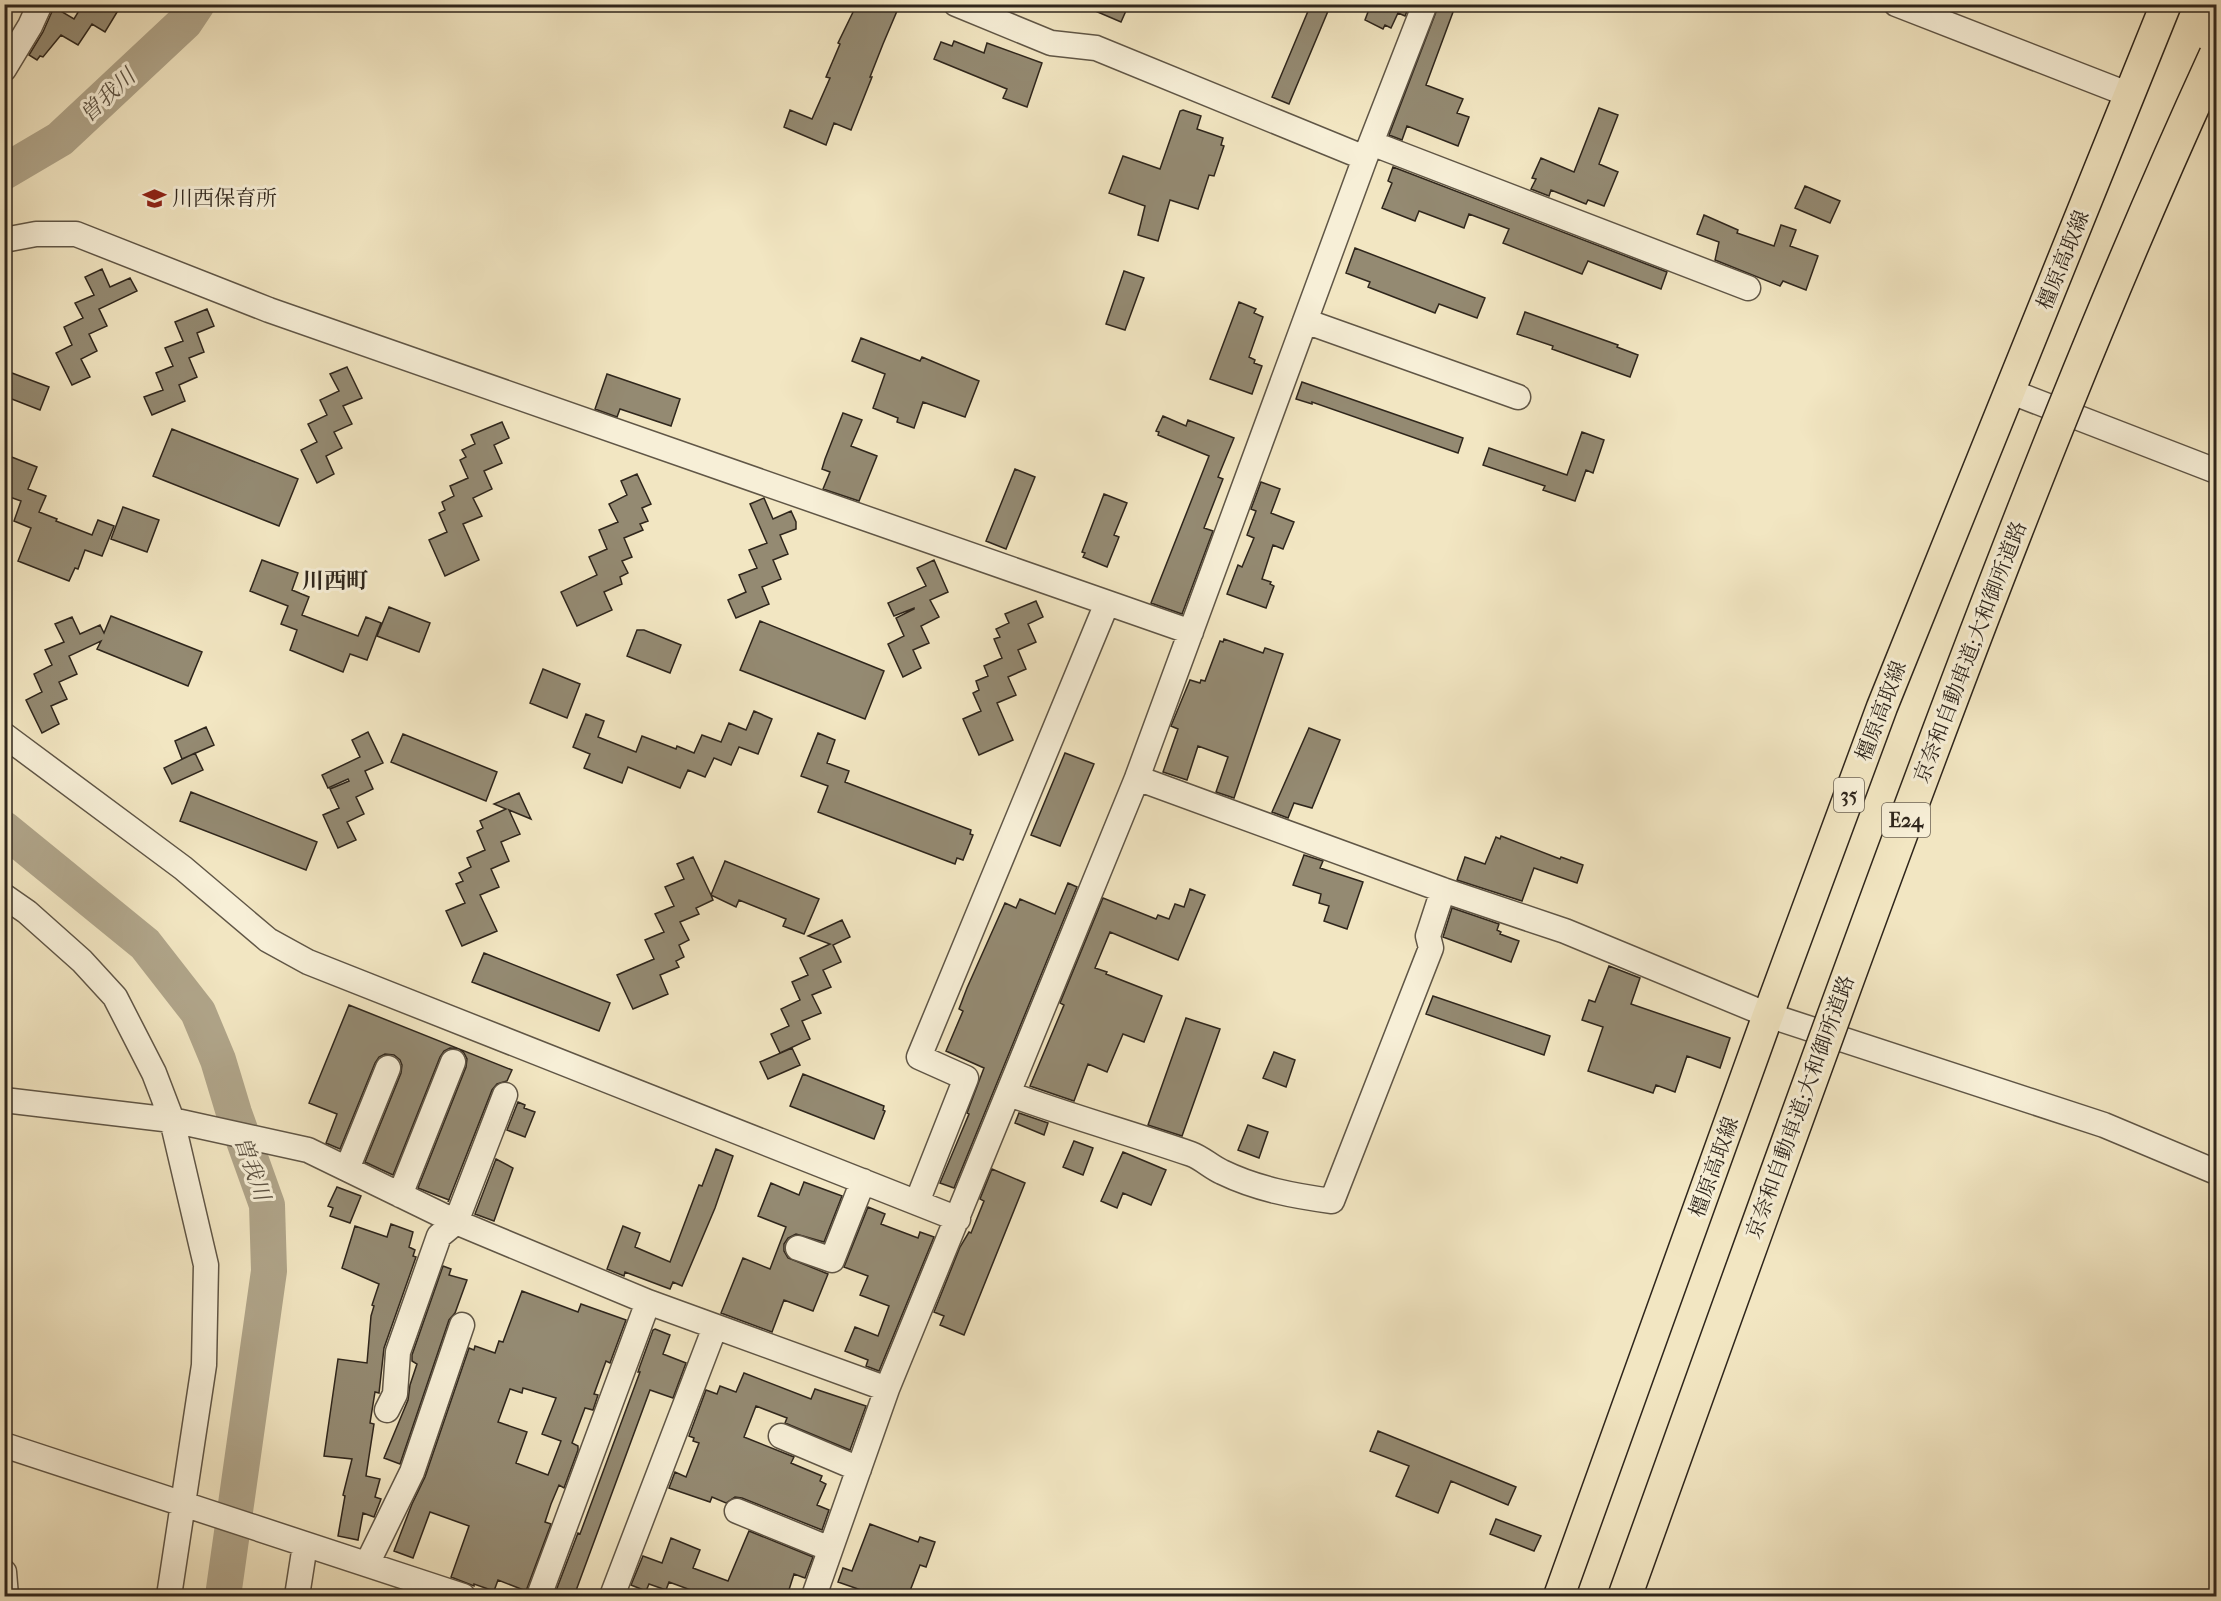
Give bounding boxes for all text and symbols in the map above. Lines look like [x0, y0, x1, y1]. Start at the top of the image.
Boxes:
water label: 曽我川 [75, 62, 142, 128]
school or university icon: 川西保育所 [141, 185, 167, 211]
place label: 川西保育所 [172, 186, 277, 210]
street label: 橿原高取線 [2032, 207, 2094, 313]
street label: 京奈和自動車道;大和御所道路 [1909, 518, 2031, 786]
district label: 川西町 [302, 568, 368, 594]
street label: 橿原高取線 [1851, 658, 1911, 764]
road number: 35 [1834, 778, 1864, 812]
road number: E24 [1882, 803, 1930, 837]
street label: 京奈和自動車道;大和御所道路 [1741, 972, 1859, 1242]
street label: 橿原高取線 [1685, 1114, 1743, 1220]
water label: 曽我川 [229, 1133, 276, 1206]

